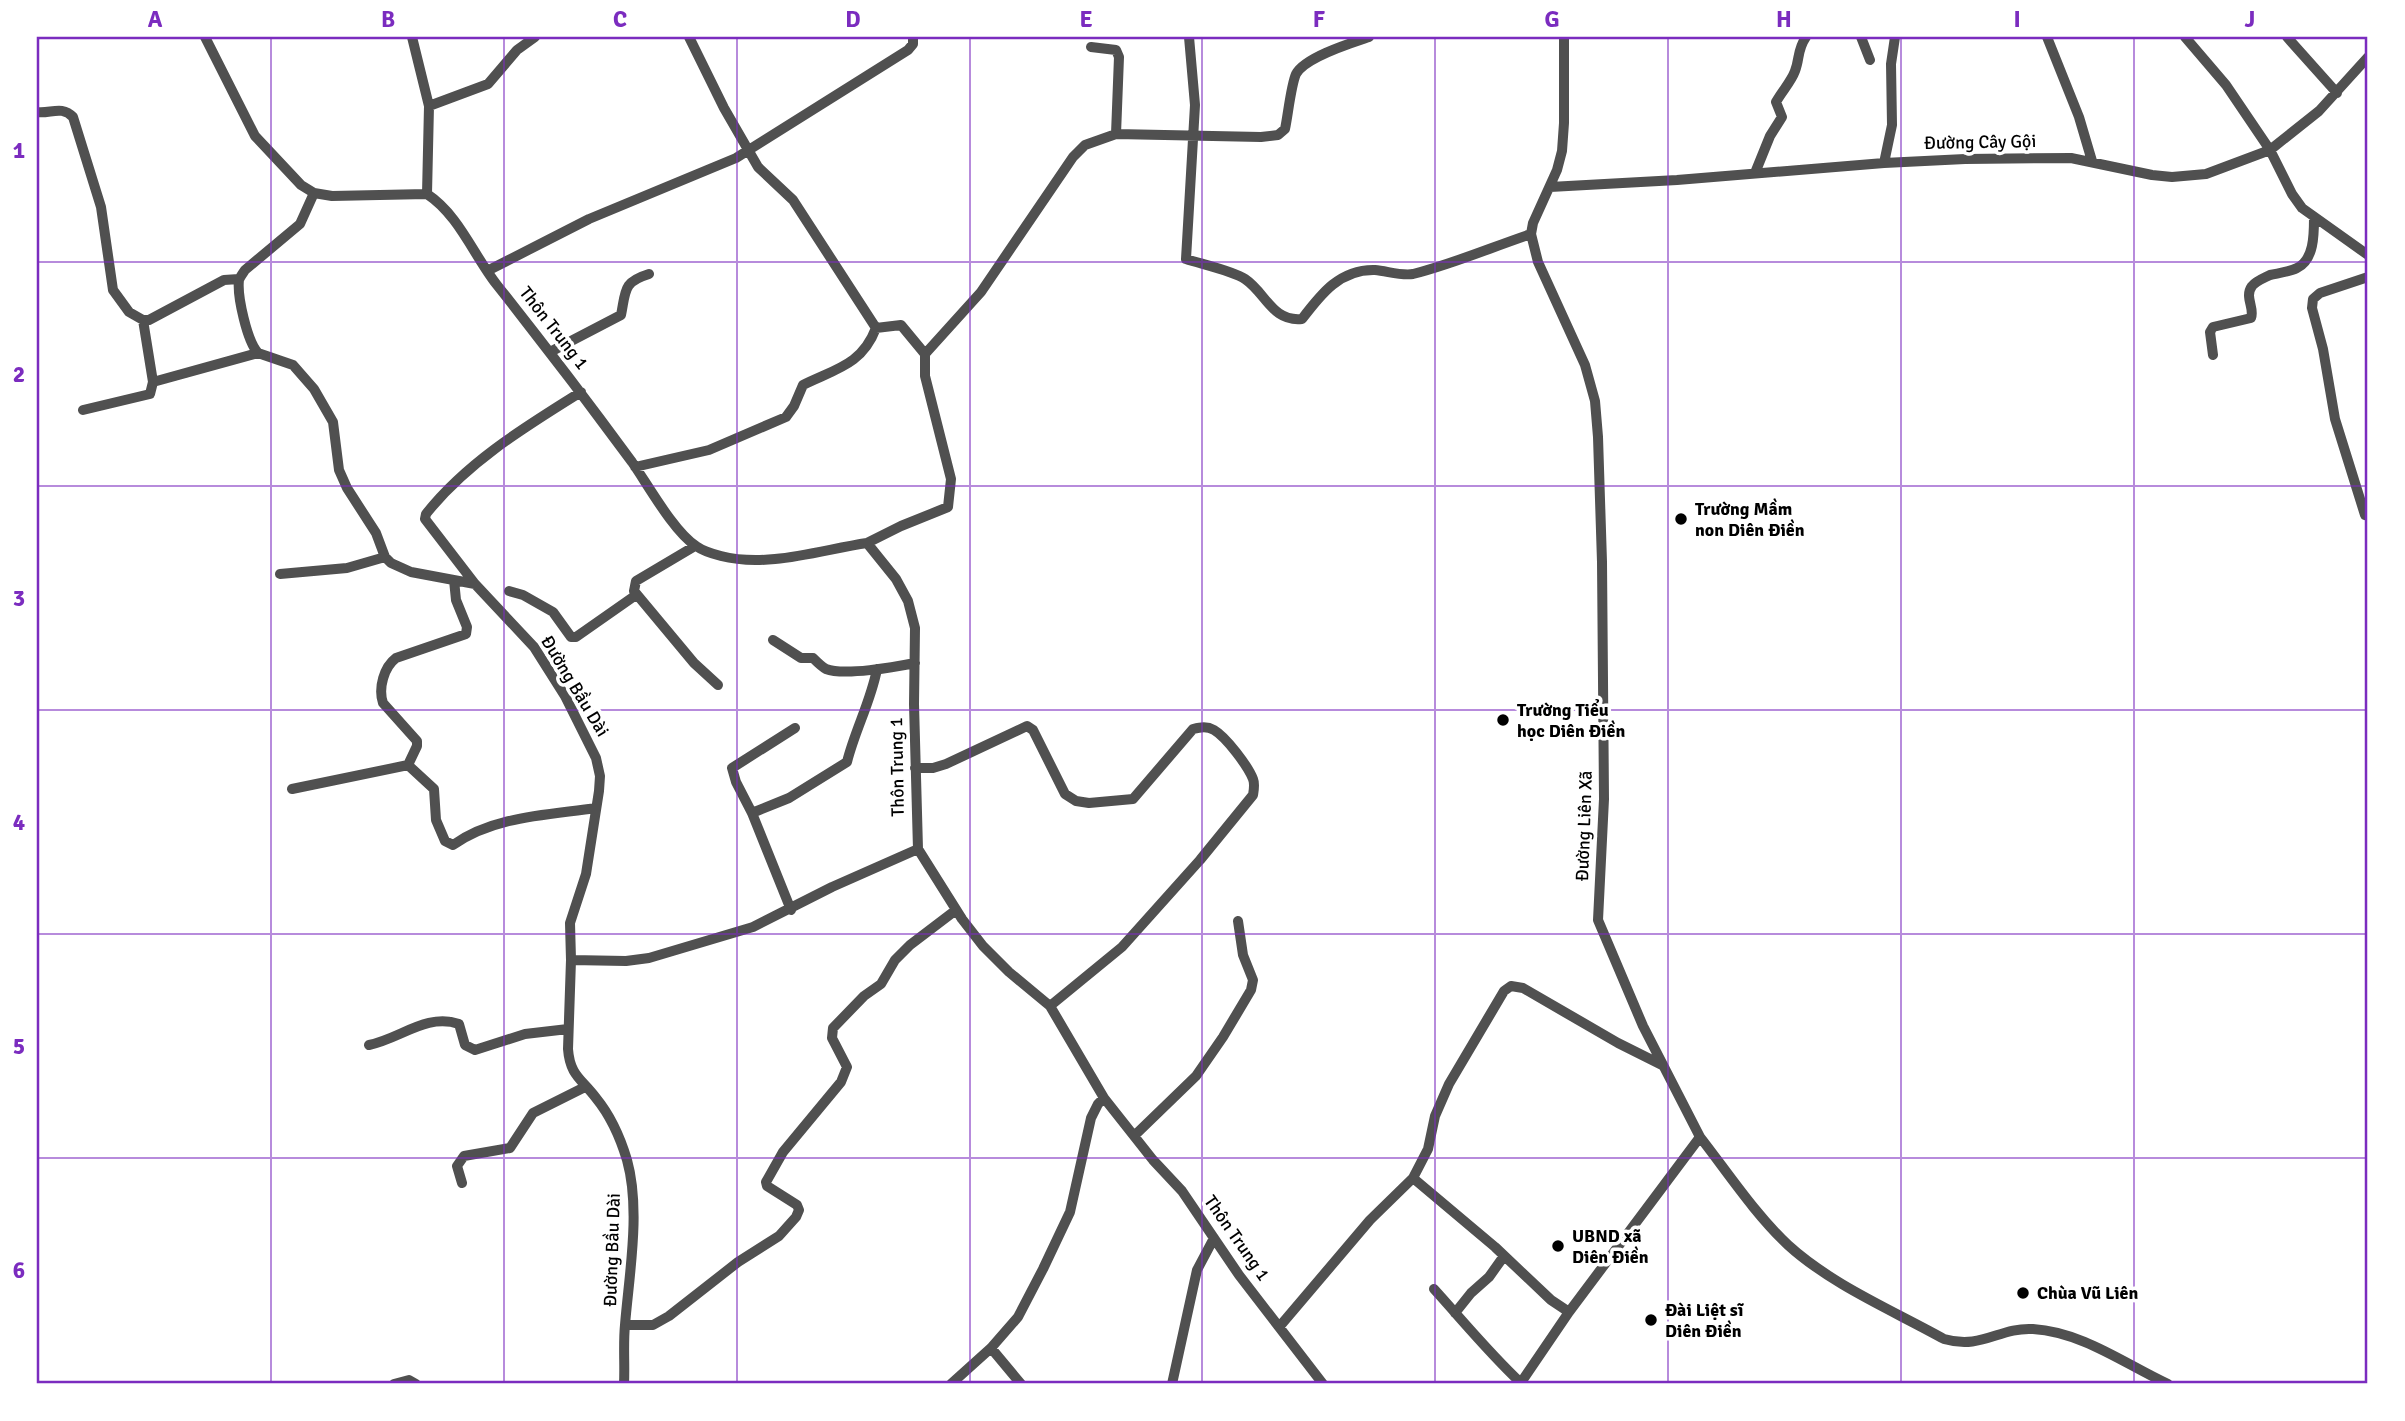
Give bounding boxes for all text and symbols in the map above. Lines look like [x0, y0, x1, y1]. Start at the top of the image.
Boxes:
text: A [148, 5, 163, 34]
text: B [381, 5, 395, 34]
text: C [613, 5, 627, 34]
text: D [845, 5, 861, 34]
text: E [1079, 5, 1093, 34]
text: F [1313, 5, 1325, 34]
text: G [1544, 5, 1560, 34]
text: H [1776, 5, 1792, 34]
text: I [2013, 5, 2021, 34]
text: J [2245, 5, 2255, 34]
street label: Đường Cây Gội [1924, 130, 2036, 154]
text: 1 [13, 136, 25, 165]
street label: Thôn Trung 1 [515, 282, 593, 374]
text: 2 [13, 360, 25, 389]
place label: Trường Mầm non Diên Điền [1695, 498, 1805, 541]
marker: Trường Mầm non Diên Điền [1673, 511, 1689, 527]
text: 3 [13, 584, 25, 613]
street label: Đường Bầu Dài [536, 632, 614, 740]
place label: Trường Tiểu học Diên Điền [1517, 698, 1625, 742]
marker: Trường Tiểu học Diên Điền [1495, 712, 1511, 728]
street label: Thôn Trung 1 [885, 717, 909, 817]
street label: Đường Liên Xã [1571, 770, 1597, 882]
text: 4 [13, 808, 25, 837]
text: 5 [13, 1032, 25, 1061]
street label: Thôn Trung 1 [1200, 1191, 1274, 1285]
street label: Đường Bầu Dài [599, 1193, 625, 1307]
place label: UBND xã Diên Điền [1572, 1225, 1649, 1268]
marker: UBND xã Diên Điền [1550, 1238, 1566, 1254]
text: 6 [13, 1256, 25, 1285]
place label: Chùa Vũ Liên [2037, 1282, 2139, 1304]
marker: Chùa Vũ Liên [2015, 1285, 2031, 1301]
place label: Đài Liệt sĩ Diên Điền [1665, 1299, 1744, 1342]
marker: Đài Liệt sĩ Diên Điền [1643, 1312, 1659, 1328]

